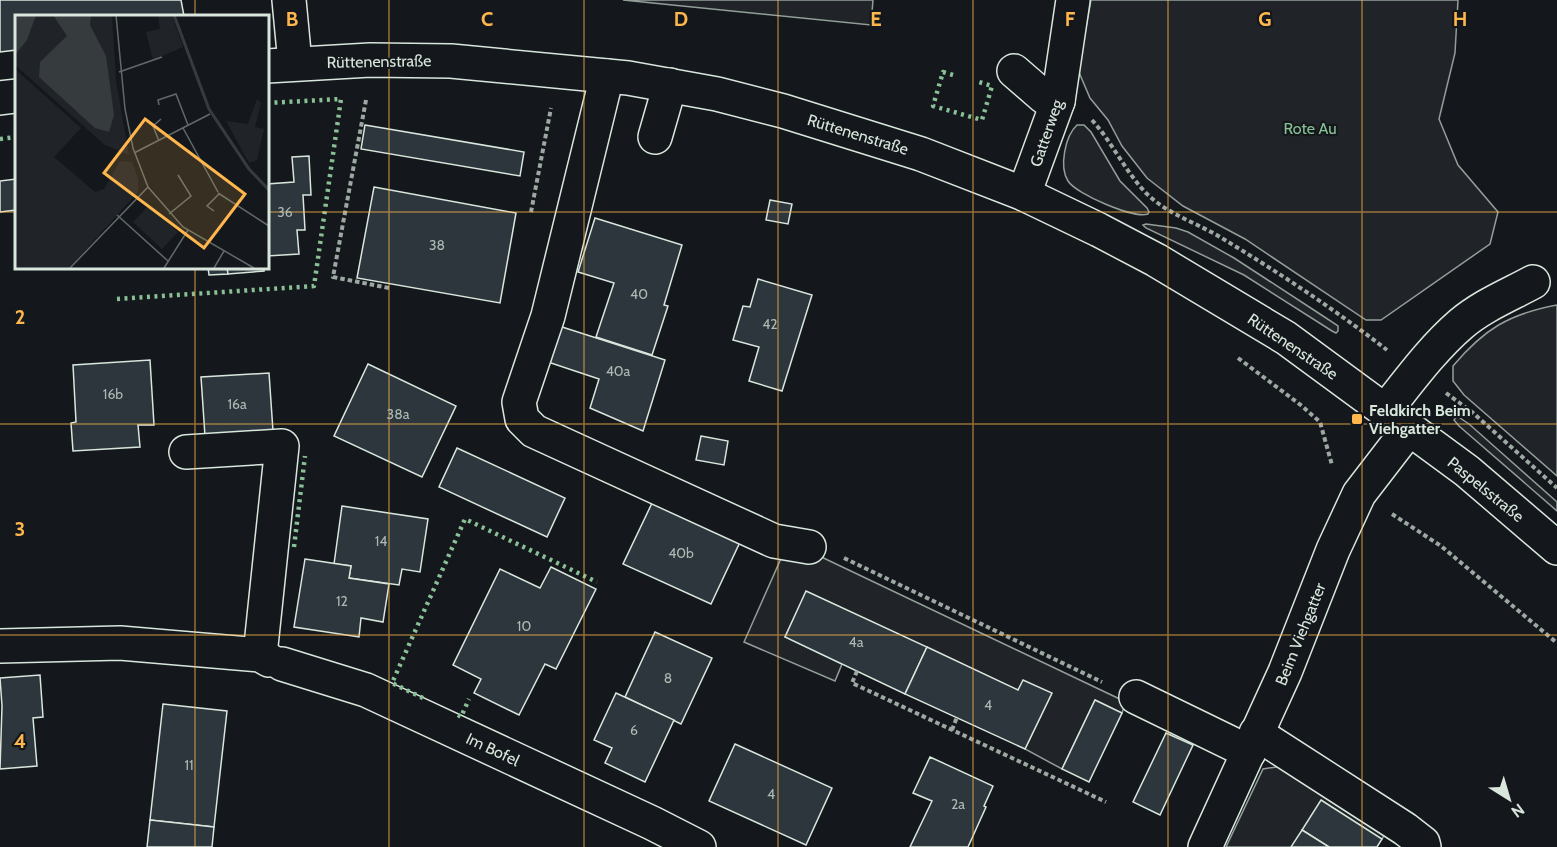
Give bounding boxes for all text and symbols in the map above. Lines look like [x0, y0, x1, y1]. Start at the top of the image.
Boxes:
text: B [286, 7, 298, 31]
text: C [481, 7, 493, 31]
text: D [674, 7, 688, 31]
text: E [870, 7, 882, 31]
text: F [1065, 7, 1076, 31]
text: G [1258, 7, 1272, 31]
text: H [1453, 7, 1467, 31]
inset map [15, 15, 268, 268]
street label: Rüttenenstraße [326, 51, 432, 72]
street label: Gatterweg [1026, 96, 1067, 169]
street label: Rüttenenstraße [805, 110, 911, 159]
park label: Rote Au [1283, 119, 1337, 138]
house number: 36 [277, 203, 293, 221]
house number: 38 [429, 236, 445, 254]
house number: 40 [630, 285, 648, 303]
text: 2 [15, 305, 25, 329]
street label: Rüttenenstraße [1244, 309, 1341, 384]
house number: 42 [762, 315, 778, 333]
house number: 40a [606, 362, 631, 380]
house number: 16b [103, 385, 123, 403]
house number: 16a [227, 395, 247, 413]
place label: Feldkirch Beim Viehgatter [1369, 401, 1471, 438]
house number: 38a [387, 405, 410, 423]
marker: Feldkirch Beim Viehgatter [1350, 412, 1364, 426]
street label: Paspelsstraße [1444, 453, 1528, 526]
text: 3 [15, 517, 25, 541]
house number: 14 [375, 532, 387, 550]
house number: 40b [668, 544, 694, 562]
street label: Beim Viehgatter [1271, 579, 1330, 688]
house number: 12 [336, 592, 348, 610]
house number: 10 [517, 617, 531, 635]
house number: 4a [849, 633, 864, 651]
house number: 8 [664, 669, 672, 687]
house number: 4 [984, 696, 992, 714]
house number: 6 [630, 721, 638, 739]
text: 4 [14, 729, 26, 753]
street label: Im Bofel [463, 729, 523, 770]
house number: 11 [184, 756, 194, 774]
north arrow [1479, 769, 1539, 829]
house number: 4 [767, 785, 775, 803]
house number: 2a [951, 795, 965, 813]
text: N [1507, 800, 1528, 822]

